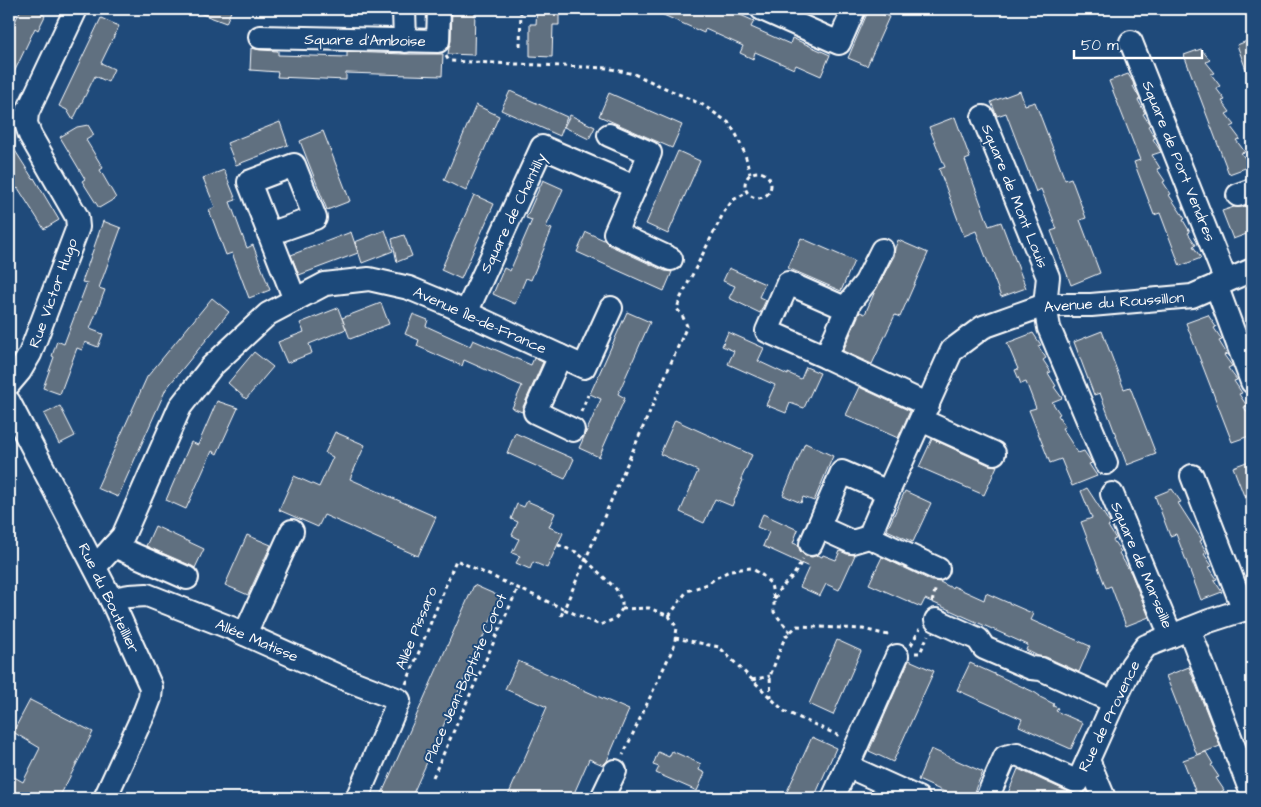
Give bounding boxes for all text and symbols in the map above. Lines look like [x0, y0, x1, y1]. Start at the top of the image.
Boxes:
scale bar [1074, 28, 1201, 60]
street label: Square d'Amboise [304, 29, 426, 52]
text: 50 m [1081, 35, 1119, 56]
street label: Square de Port Vendres [1137, 78, 1221, 245]
street label: Square de Mont Louis [976, 121, 1053, 272]
street label: Square de Chantilly [475, 150, 553, 277]
street label: Rue Victor Hugo [24, 235, 84, 351]
street label: Avenue Île-de-France [410, 282, 550, 359]
street label: Avenue du Roussillon [1043, 287, 1185, 318]
street label: Square de Marseille [1105, 499, 1178, 632]
street label: Rue du Bouteillier [73, 540, 144, 657]
street label: Allée Pissaro [390, 583, 443, 673]
street label: Place Jean-Baptiste Corot [419, 590, 512, 766]
street label: Allée Matisse [212, 614, 301, 667]
street label: Rue de Provence [1073, 657, 1146, 775]

